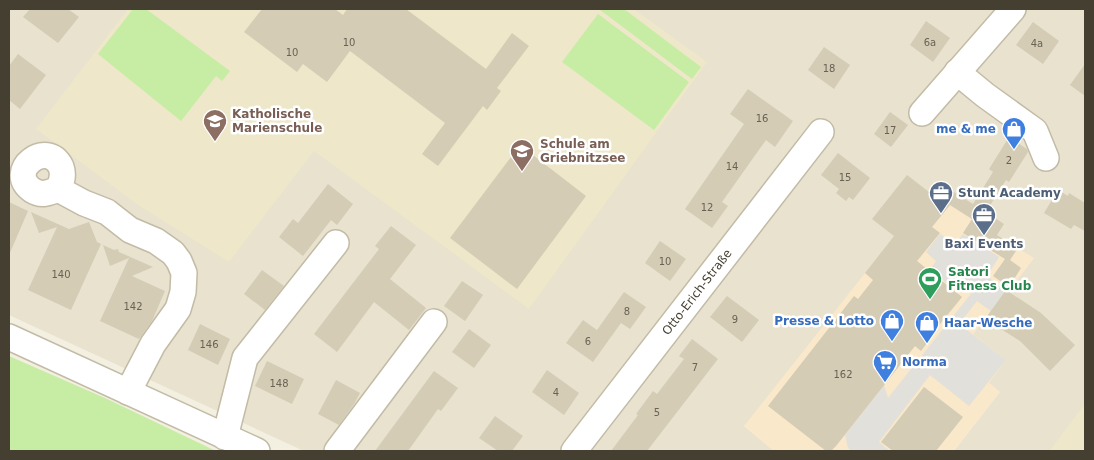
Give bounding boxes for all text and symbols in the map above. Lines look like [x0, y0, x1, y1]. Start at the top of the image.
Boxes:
house number: 10 [343, 37, 355, 48]
house number: 6a [924, 37, 936, 48]
house number: 4a [1031, 38, 1043, 49]
house number: 10 [286, 47, 298, 58]
house number: 18 [823, 63, 835, 74]
place label: Katholische Marienschule [232, 107, 322, 135]
school or university icon: Katholische Marienschule [202, 108, 228, 142]
house number: 16 [756, 113, 768, 124]
shop icon: me & me [1001, 116, 1027, 150]
place label: me & me [936, 122, 996, 136]
house number: 17 [884, 125, 896, 136]
place label: Schule am Griebnitzsee [540, 137, 625, 165]
school or university icon: Schule am Griebnitzsee [509, 138, 535, 172]
house number: 2 [1006, 155, 1012, 166]
house number: 14 [726, 161, 738, 172]
house number: 15 [839, 172, 851, 183]
office icon: Stunt Academy [928, 180, 954, 214]
place label: Stunt Academy [958, 186, 1061, 200]
house number: 12 [701, 202, 713, 213]
office icon: Baxi Events [971, 202, 997, 236]
place label: Baxi Events [945, 237, 1023, 251]
street label: Otto-Erich-Straße [659, 246, 735, 338]
house number: 10 [659, 256, 671, 267]
place label: Satori Fitness Club [948, 265, 1032, 293]
sports icon: Satori Fitness Club [917, 266, 943, 300]
house number: 140 [51, 269, 71, 280]
house number: 142 [123, 301, 143, 312]
house number: 8 [624, 306, 630, 317]
shop icon: Presse & Lotto [879, 308, 905, 342]
shop icon: Haar-Wesche [914, 310, 940, 344]
house number: 9 [732, 314, 738, 325]
place label: Presse & Lotto [774, 314, 874, 328]
place label: Haar-Wesche [944, 316, 1032, 330]
house number: 6 [585, 336, 591, 347]
house number: 146 [199, 339, 219, 350]
supermarket icon: Norma [872, 349, 898, 383]
place label: Norma [902, 355, 947, 369]
house number: 7 [692, 362, 698, 373]
house number: 162 [833, 369, 853, 380]
house number: 148 [269, 378, 289, 389]
house number: 4 [553, 387, 559, 398]
house number: 5 [654, 407, 660, 418]

